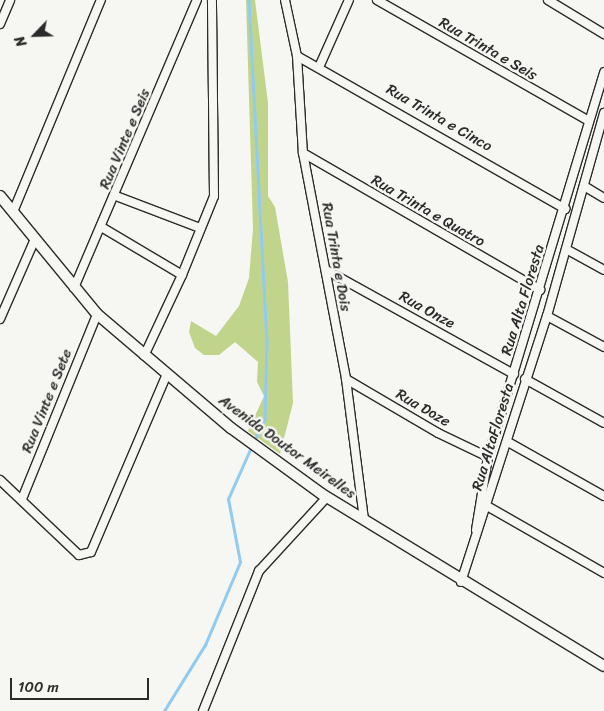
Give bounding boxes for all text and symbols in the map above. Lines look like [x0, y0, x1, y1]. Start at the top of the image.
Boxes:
north arrow [10, 10, 60, 60]
street label: Rua Trinta e Seis [435, 13, 541, 85]
text: N [7, 32, 34, 51]
street label: Rua Trinta e Cinco [383, 80, 495, 156]
street label: Rua Vinte e Seis [96, 86, 154, 192]
street label: Rua Trinta e Quatro [368, 171, 488, 251]
street label: Rua Trinta e Dois [318, 201, 354, 313]
street label: Rua Alta Floresta [498, 242, 548, 358]
street label: Rua Onze [396, 287, 458, 333]
street label: Rua Vinte e Sete [18, 346, 76, 456]
street label: Rua AltaFloresta [468, 381, 518, 493]
street label: Rua Doze [393, 385, 453, 431]
street label: Avenida Doutor Meirelles [215, 391, 359, 503]
scale bar [12, 668, 151, 700]
text: 100 m [18, 674, 59, 700]

